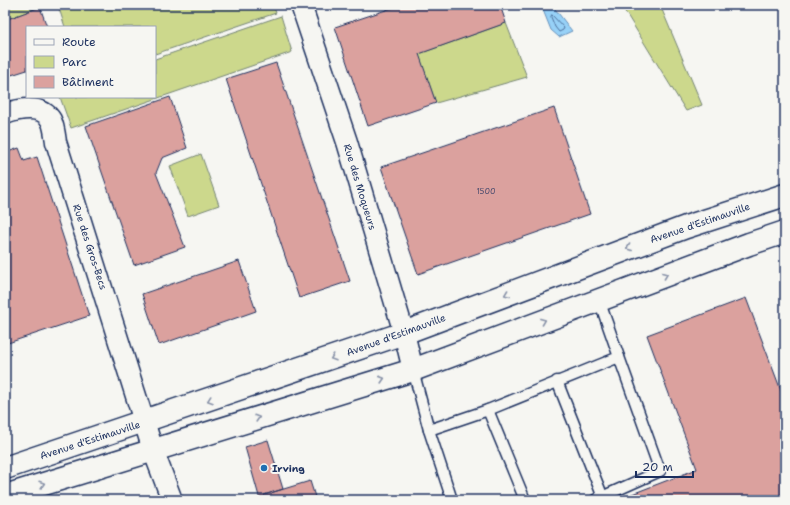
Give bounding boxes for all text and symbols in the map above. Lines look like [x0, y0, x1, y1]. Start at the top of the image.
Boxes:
legend [26, 26, 156, 98]
text: Route [62, 34, 96, 50]
text: Parc [62, 54, 87, 70]
text: Bâtiment [62, 74, 114, 90]
street label: Rue des Moqueurs [341, 142, 379, 232]
house number: 1500 [476, 186, 496, 197]
street label: Avenue d'Estimauville [648, 200, 752, 246]
street label: Rue des Gros-Becs [70, 203, 110, 292]
one-way arrow [625, 244, 632, 252]
one-way arrow [662, 272, 669, 280]
one-way arrow [504, 290, 511, 298]
street label: Avenue d'Estimauville [345, 311, 448, 359]
one-way arrow [540, 317, 547, 325]
one-way arrow [329, 353, 336, 362]
one-way arrow [378, 375, 385, 384]
one-way arrow [206, 395, 213, 404]
one-way arrow [254, 414, 261, 423]
street label: Avenue d'Estimauville [38, 418, 142, 462]
scale bar [636, 453, 693, 479]
text: 20 m [642, 459, 673, 475]
place label: Irving [272, 462, 305, 475]
marker: Irving [259, 463, 269, 473]
one-way arrow [39, 480, 46, 489]

